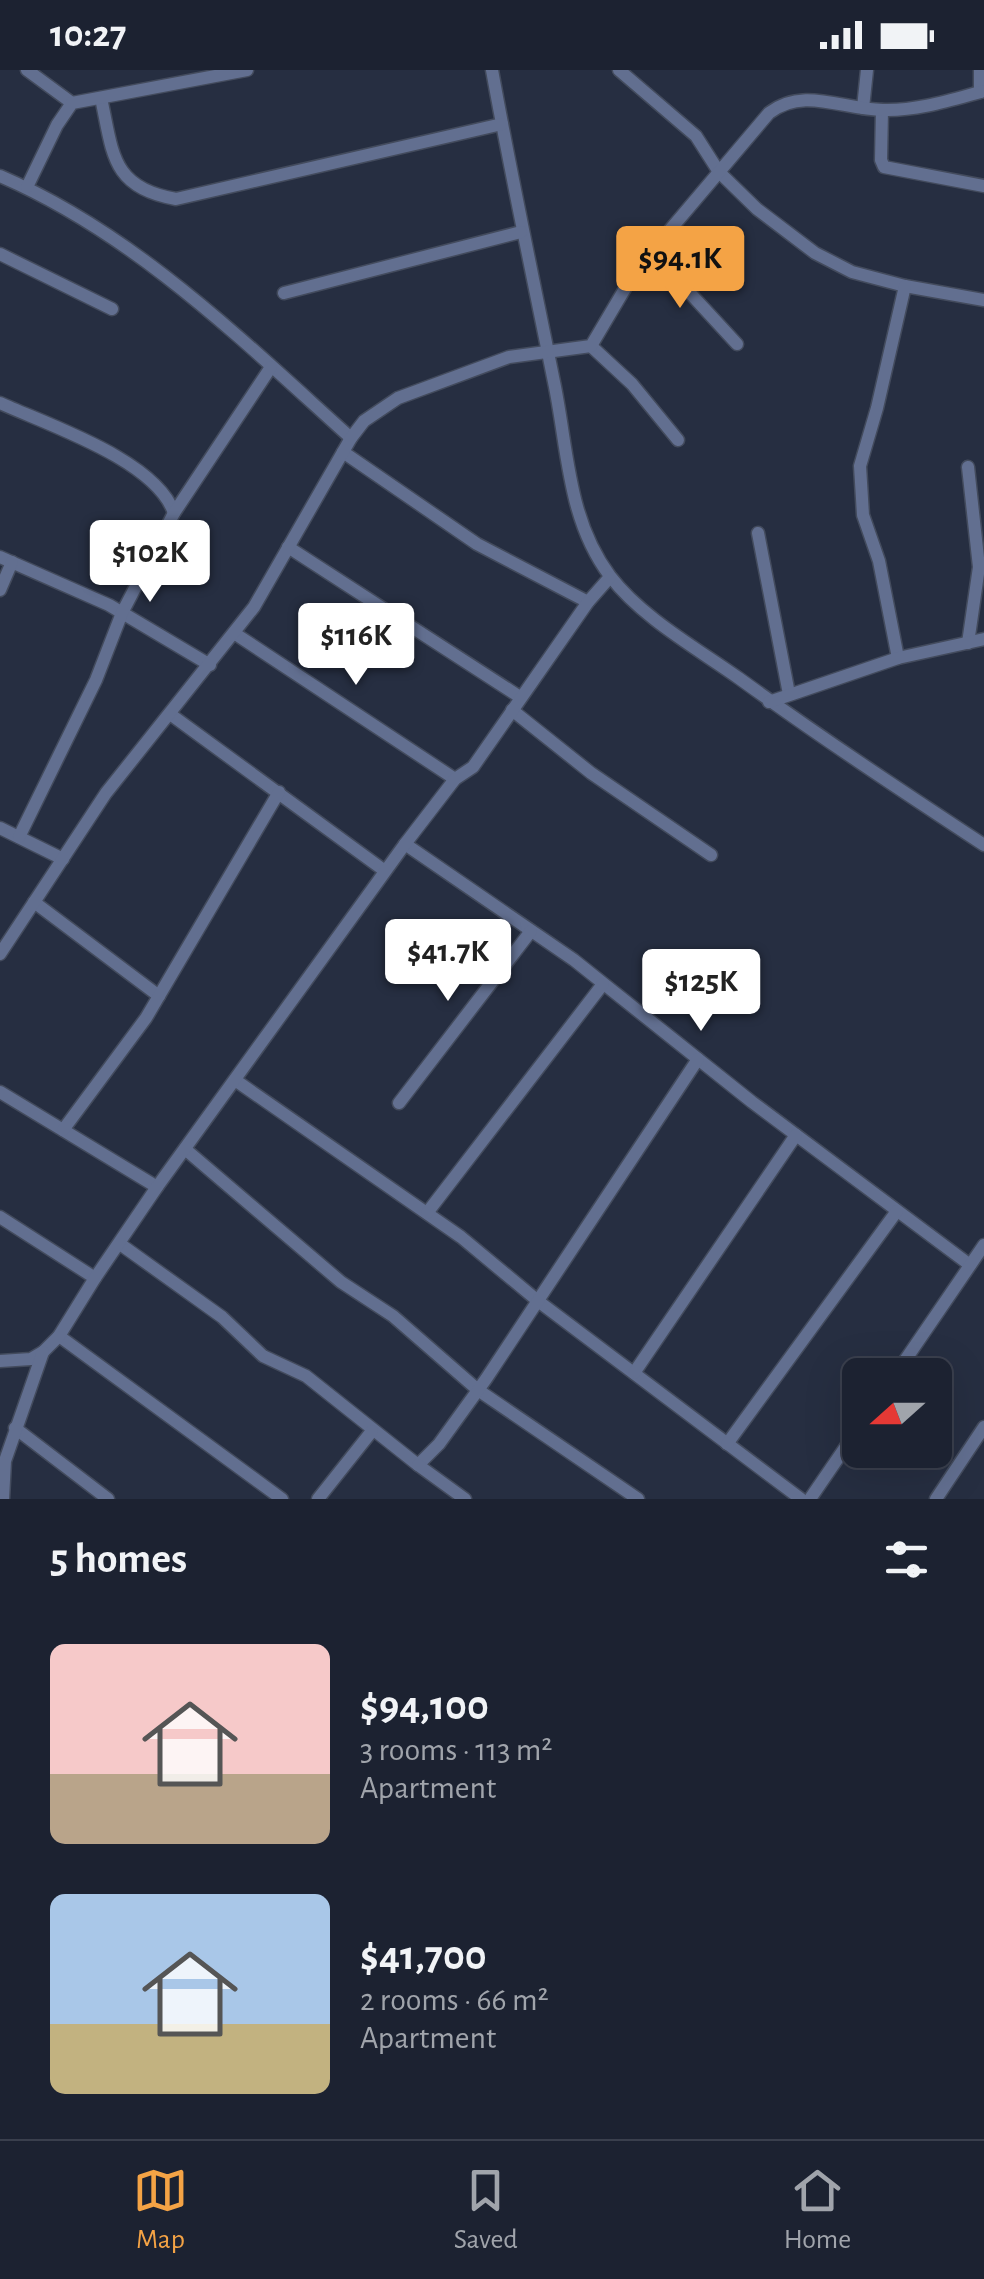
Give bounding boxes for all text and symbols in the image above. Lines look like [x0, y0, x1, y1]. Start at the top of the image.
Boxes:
text: 10:27 [50, 16, 127, 54]
pin: $94.1K [599, 226, 761, 311]
text: $94.1K [638, 242, 722, 274]
pin: $102K [80, 520, 220, 605]
text: $102K [112, 536, 188, 568]
pin: $116K [286, 603, 426, 688]
text: $116K [320, 619, 392, 651]
pin: $41.7K [367, 919, 529, 1004]
text: $41.7K [407, 935, 489, 967]
pin: $125K [631, 949, 771, 1034]
text: $125K [664, 965, 738, 997]
north arrow [842, 1358, 952, 1468]
map controls [842, 1358, 952, 1468]
icon: filters [879, 1532, 934, 1587]
text: 5 homes [50, 1538, 187, 1580]
icon: home [130, 1684, 250, 1804]
text: $94,100 [360, 1685, 489, 1727]
text: 3 rooms · 113 m² [360, 1734, 552, 1766]
text: Apartment [360, 1772, 496, 1804]
icon: home [130, 1934, 250, 2054]
text: $41,700 [360, 1935, 487, 1977]
text: 2 rooms · 66 m² [360, 1984, 549, 2016]
text: Apartment [360, 2022, 496, 2054]
tab: Map [133, 2163, 188, 2257]
tab: Saved [454, 2163, 518, 2257]
tab: Home [784, 2163, 851, 2257]

